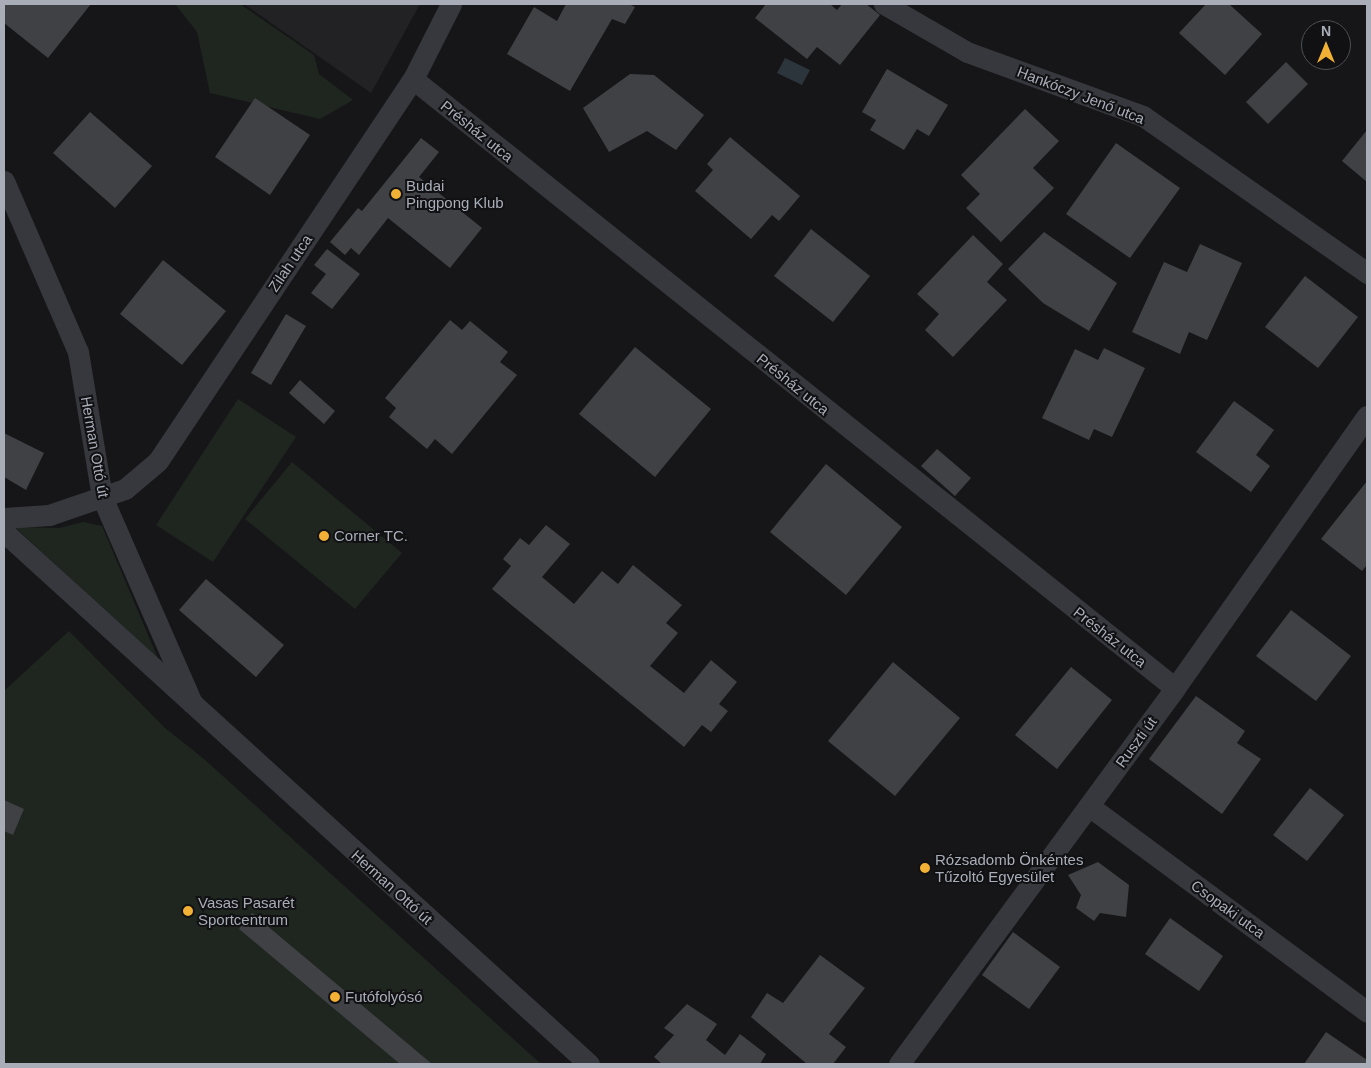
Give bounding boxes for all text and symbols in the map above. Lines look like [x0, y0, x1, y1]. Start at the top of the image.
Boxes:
north arrow [1301, 20, 1351, 70]
text: N [1321, 23, 1331, 39]
street label: Hankóczy Jenő utca [1015, 62, 1147, 128]
street label: Présház utca [437, 96, 517, 166]
place label: Budai Pingpong Klub [406, 176, 504, 211]
marker: Budai Pingpong Klub [390, 188, 402, 200]
street label: Zilah utca [264, 231, 316, 295]
street label: Présház utca [753, 349, 833, 419]
street label: Herman Ottó út [77, 395, 113, 499]
place label: Corner TC. [334, 527, 408, 545]
marker: Corner TC. [318, 530, 330, 542]
street label: Présház utca [1070, 603, 1150, 671]
street label: Ruszti út [1112, 713, 1160, 771]
street label: Herman Ottó út [348, 846, 436, 928]
place label: Rózsadomb Önkéntes Tűzoltó Egyesület [935, 850, 1083, 885]
marker: Rózsadomb Önkéntes Tűzoltó Egyesület [919, 862, 931, 874]
street label: Csopaki utca [1188, 876, 1268, 942]
place label: Vasas Pasarét Sportcentrum [198, 893, 294, 928]
marker: Vasas Pasarét Sportcentrum [182, 905, 194, 917]
place label: Futófolyósó [345, 988, 423, 1006]
marker: Futófolyósó [329, 991, 341, 1003]

